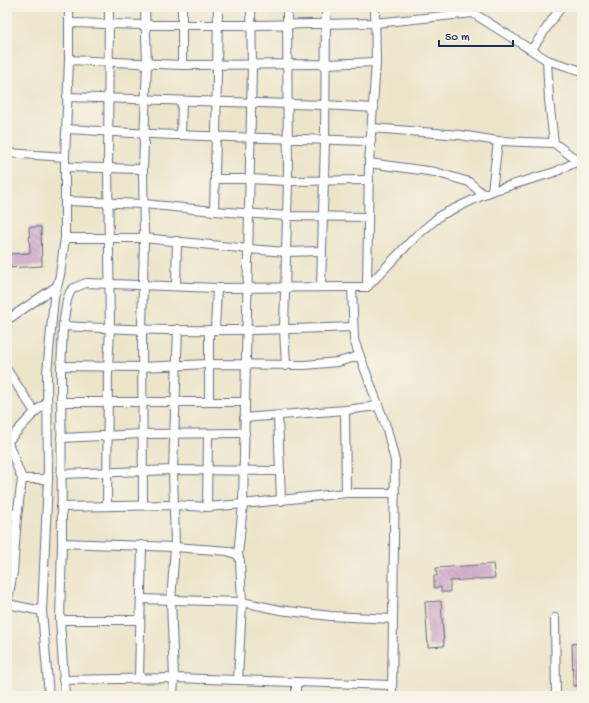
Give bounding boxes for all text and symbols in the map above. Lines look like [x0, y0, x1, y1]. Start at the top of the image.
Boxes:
scale bar [439, 22, 513, 48]
text: 50 m [445, 31, 470, 45]

